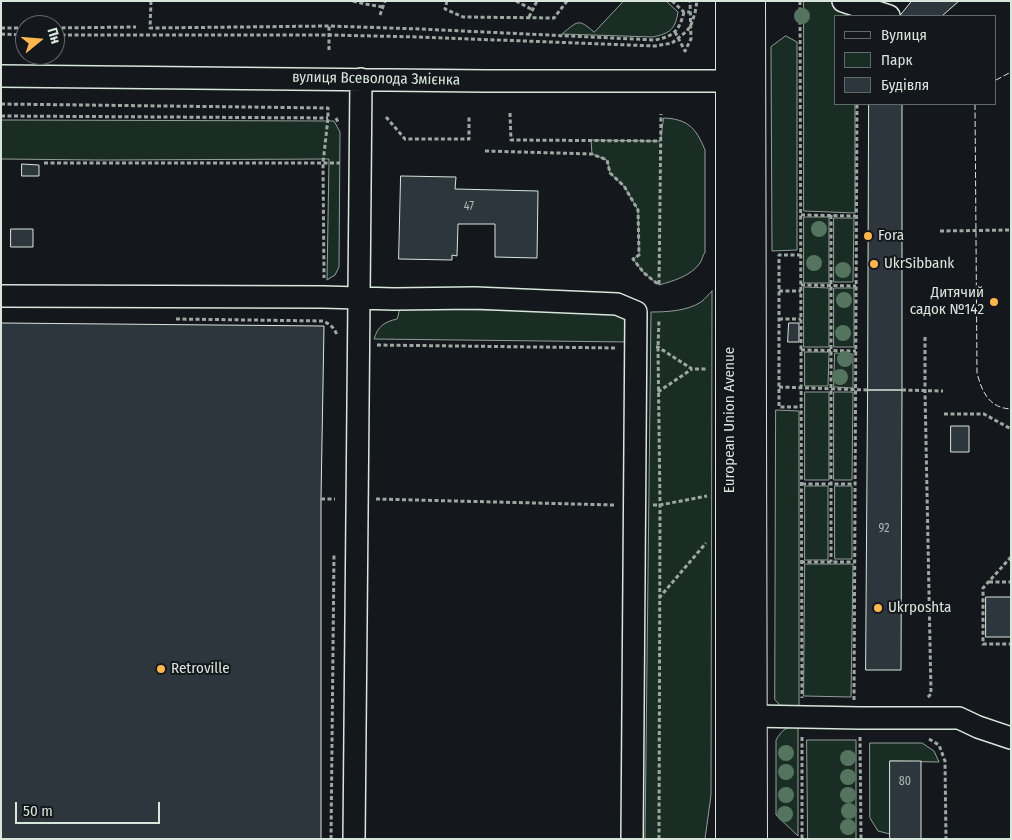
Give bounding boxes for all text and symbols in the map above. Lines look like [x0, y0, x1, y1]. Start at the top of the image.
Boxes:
north arrow [15, 15, 65, 65]
legend [834, 15, 997, 105]
text: Пн [43, 26, 64, 46]
text: Вулиця [881, 26, 927, 44]
text: Парк [881, 51, 912, 69]
street label: вулиця Всеволода Змієнка [292, 69, 460, 89]
text: Будівля [881, 76, 929, 94]
house number: 47 [464, 200, 474, 214]
place label: Fora [878, 227, 904, 245]
marker: Fora [862, 230, 874, 242]
place label: UkrSibbank [884, 255, 954, 273]
marker: UkrSibbank [868, 258, 880, 270]
place label: Дитячий садок №142 [910, 284, 984, 319]
marker: Дитячий садок №142 [988, 296, 1000, 308]
street label: European Union Avenue [721, 347, 739, 493]
house number: 92 [879, 522, 889, 536]
place label: Ukrposhta [888, 599, 951, 617]
marker: Ukrposhta [872, 602, 884, 614]
place label: Retroville [171, 660, 230, 678]
marker: Retroville [155, 663, 167, 675]
house number: 80 [899, 775, 911, 789]
scale bar [18, 792, 162, 824]
text: 50 m [23, 802, 53, 820]

